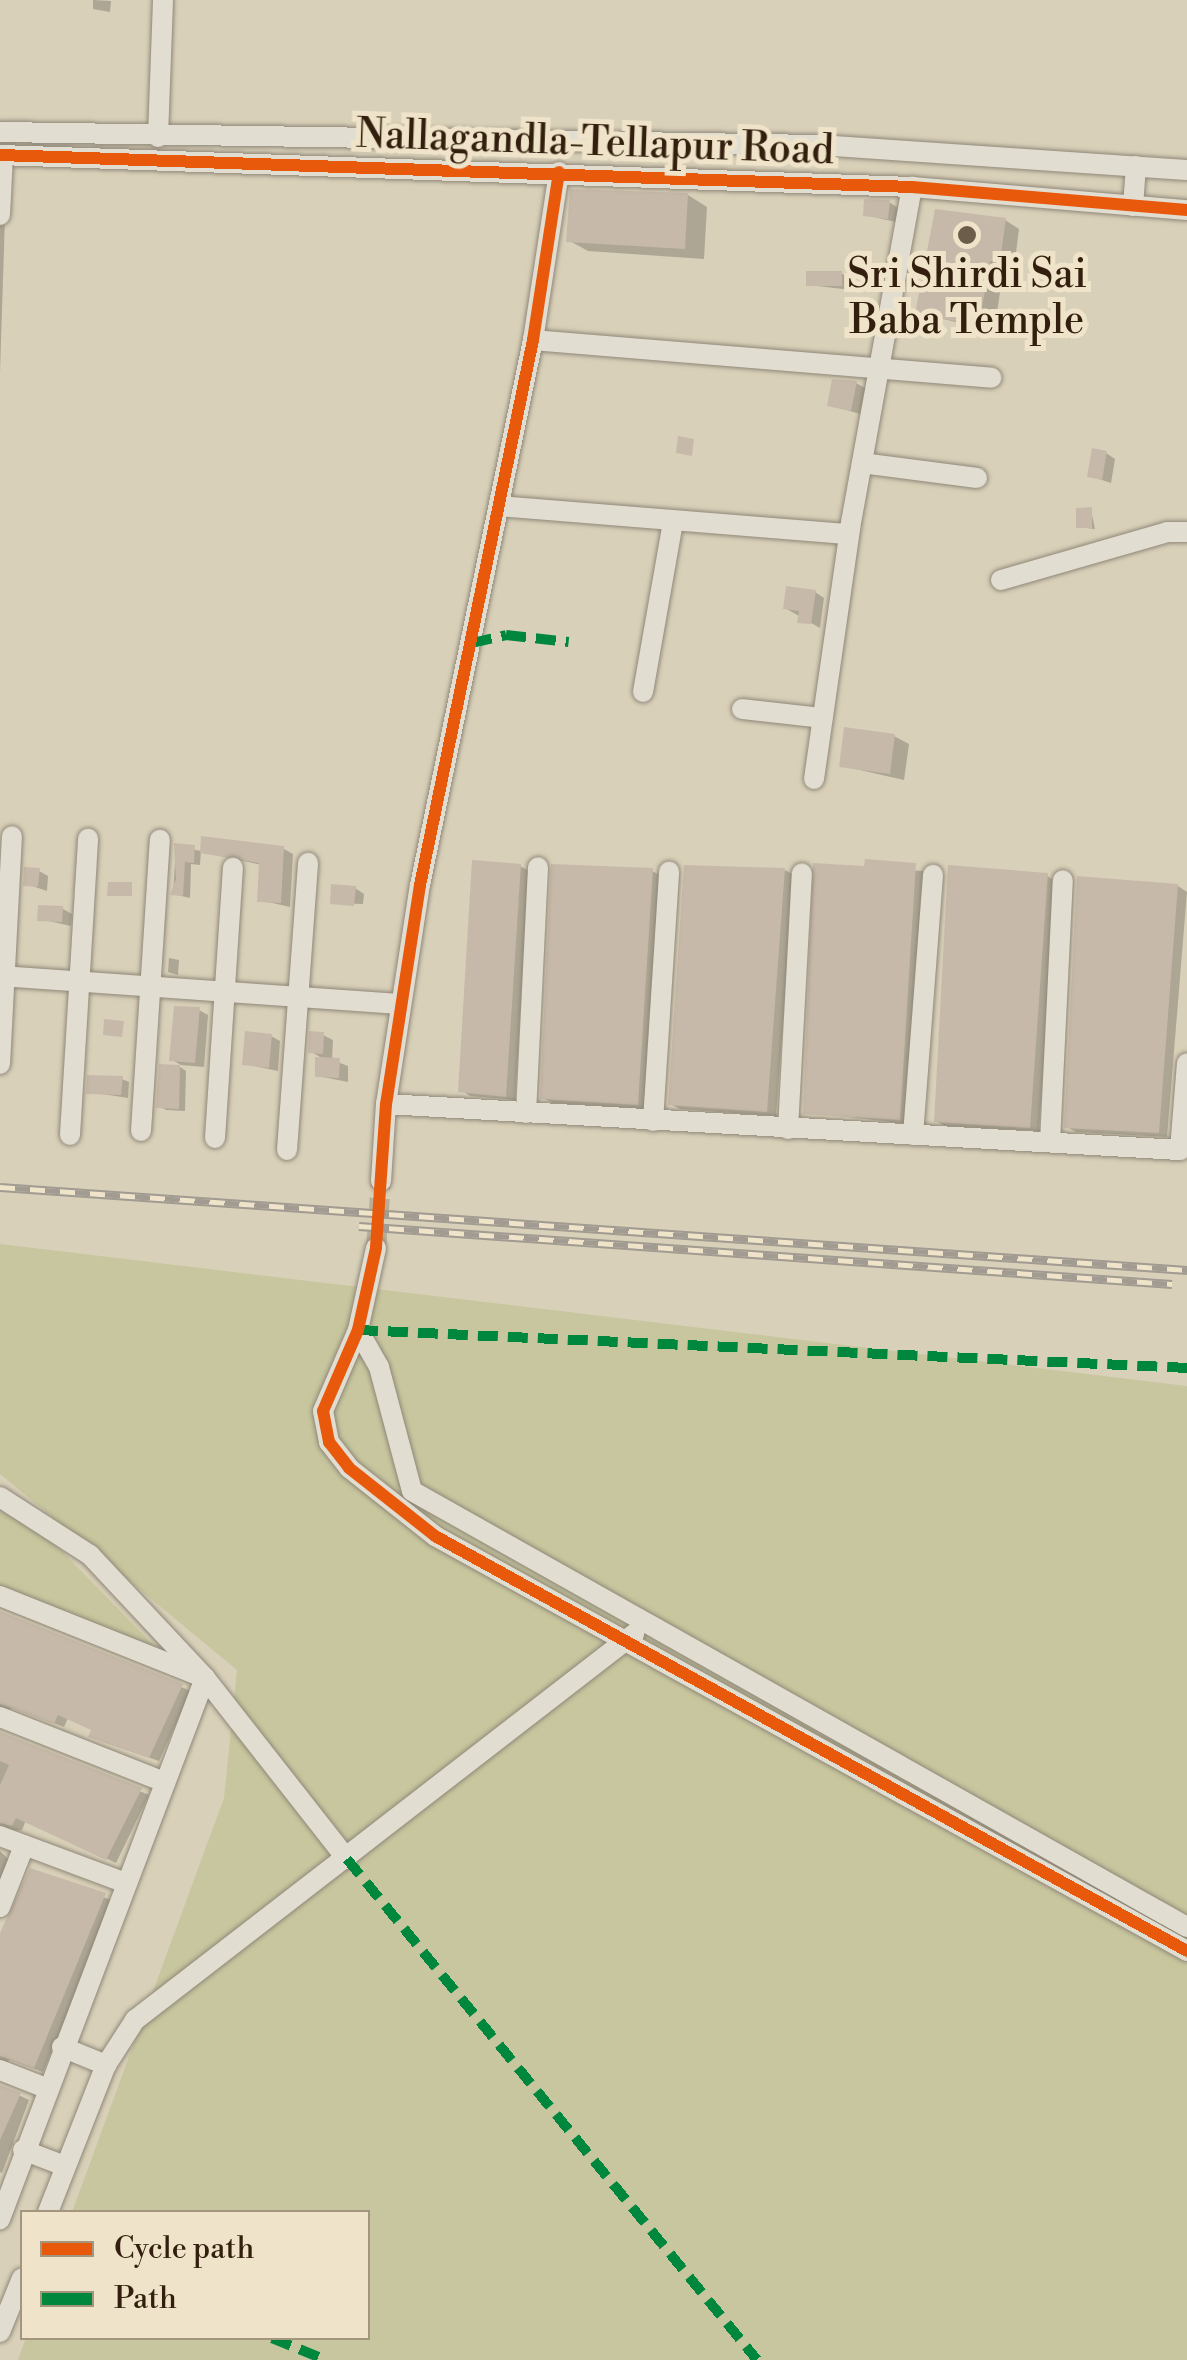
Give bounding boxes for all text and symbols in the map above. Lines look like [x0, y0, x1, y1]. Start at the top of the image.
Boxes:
street label: Nallagandla-Tellapur Road [355, 111, 835, 175]
marker: Sri Shirdi Sai Baba Temple [956, 224, 978, 246]
place label: Sri Shirdi Sai Baba Temple [847, 251, 1087, 345]
legend [20, 2210, 370, 2340]
text: Cycle path [114, 2230, 254, 2268]
text: Path [114, 2280, 177, 2318]

